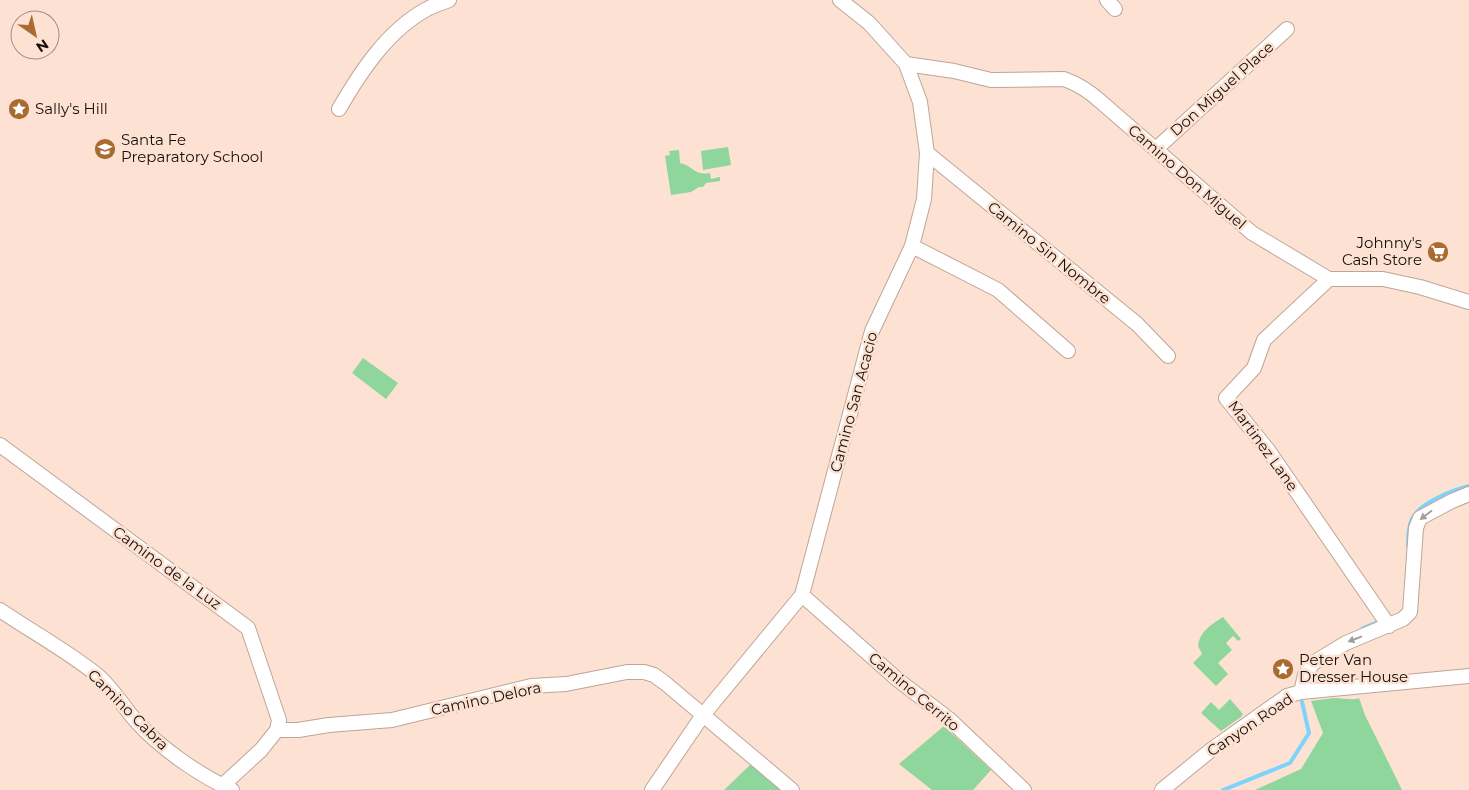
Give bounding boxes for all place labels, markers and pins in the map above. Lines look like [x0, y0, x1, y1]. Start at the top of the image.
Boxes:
place icon: Sally's Hill [7, 97, 31, 121]
place label: Sally's Hill [35, 99, 108, 118]
place label: Santa Fe Preparatory School [121, 130, 263, 166]
school or university icon: Santa Fe Preparatory School [93, 137, 117, 161]
place label: Johnny's Cash Store [1342, 233, 1422, 269]
supermarket icon: Johnny's Cash Store [1426, 240, 1450, 264]
place label: Peter Van Dresser House [1299, 650, 1408, 686]
place icon: Peter Van Dresser House [1271, 657, 1295, 681]

